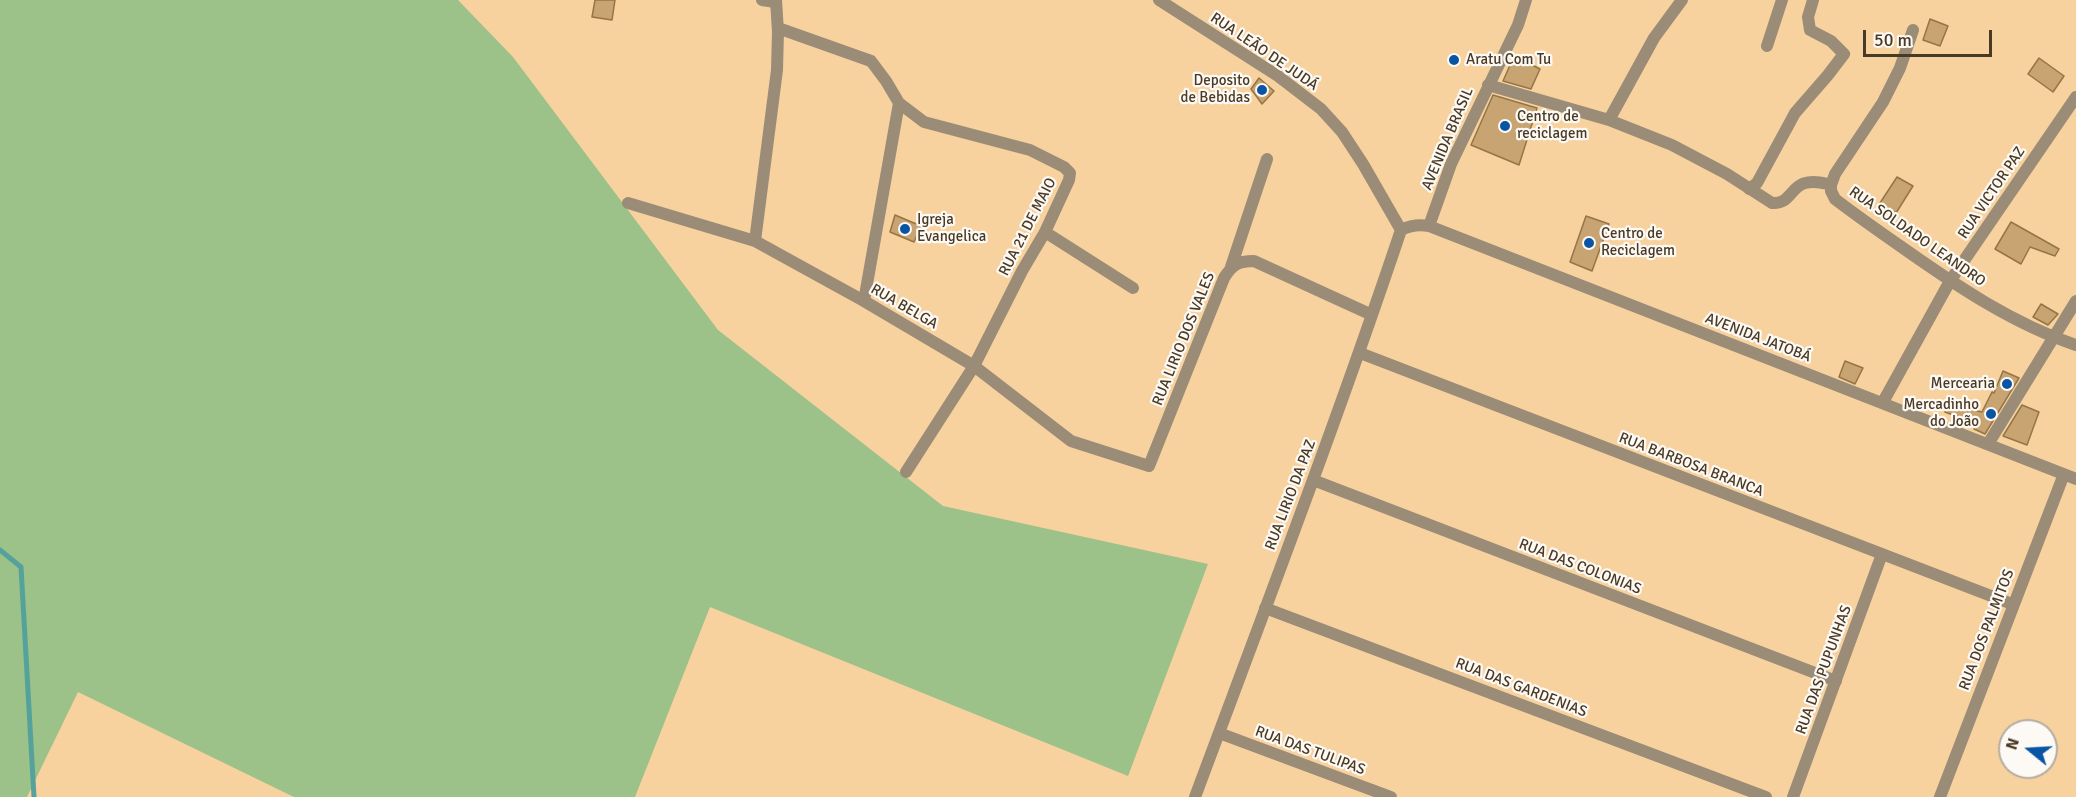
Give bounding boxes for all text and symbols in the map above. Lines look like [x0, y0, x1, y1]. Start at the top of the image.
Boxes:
street label: RUA LEÃO DE JUDÁ [1207, 9, 1321, 95]
scale bar [1866, 18, 1995, 56]
text: 50 m [1874, 29, 1912, 51]
place label: Aratu Com Tu [1466, 51, 1551, 69]
marker: Aratu Com Tu [1447, 53, 1461, 67]
place label: Deposito de Bebidas [1181, 72, 1250, 107]
marker: Deposito de Bebidas [1255, 83, 1269, 97]
street label: AVENIDA BRASIL [1418, 85, 1478, 193]
place label: Centro de reciclagem [1517, 108, 1587, 143]
marker: Centro de reciclagem [1498, 119, 1512, 133]
street label: RUA VICTOR PAZ [1955, 143, 2029, 243]
street label: RUA 21 DE MAIO [996, 175, 1060, 279]
street label: RUA SOLDADO LEANDRO [1845, 183, 1989, 291]
place label: Igreja Evangelica [917, 211, 986, 246]
marker: Igreja Evangelica [898, 222, 912, 236]
place label: Centro de Reciclagem [1601, 225, 1675, 260]
marker: Centro de Reciclagem [1582, 236, 1596, 250]
street label: RUA LIRIO DOS VALES [1149, 270, 1219, 408]
street label: RUA BELGA [867, 281, 941, 333]
street label: AVENIDA JATOBÁ [1703, 310, 1813, 366]
place label: Mercearia [1931, 375, 1995, 393]
marker: Mercearia [2000, 377, 2014, 391]
place label: Mercadinho do João [1903, 396, 1979, 431]
marker: Mercadinho do João [1984, 407, 1998, 421]
street label: RUA BARBOSA BRANCA [1616, 429, 1766, 501]
street label: RUA LIRIO DA PAZ [1262, 437, 1320, 553]
street label: RUA DAS COLONIAS [1516, 535, 1644, 599]
street label: RUA DOS PALMITOS [1956, 567, 2018, 693]
street label: RUA DAS PUPUNHAS [1792, 603, 1856, 737]
street label: RUA DAS GARDENIAS [1453, 655, 1589, 721]
north arrow [1998, 719, 2058, 779]
street label: RUA DAS TULIPAS [1252, 723, 1368, 779]
text: N [2002, 736, 2024, 752]

